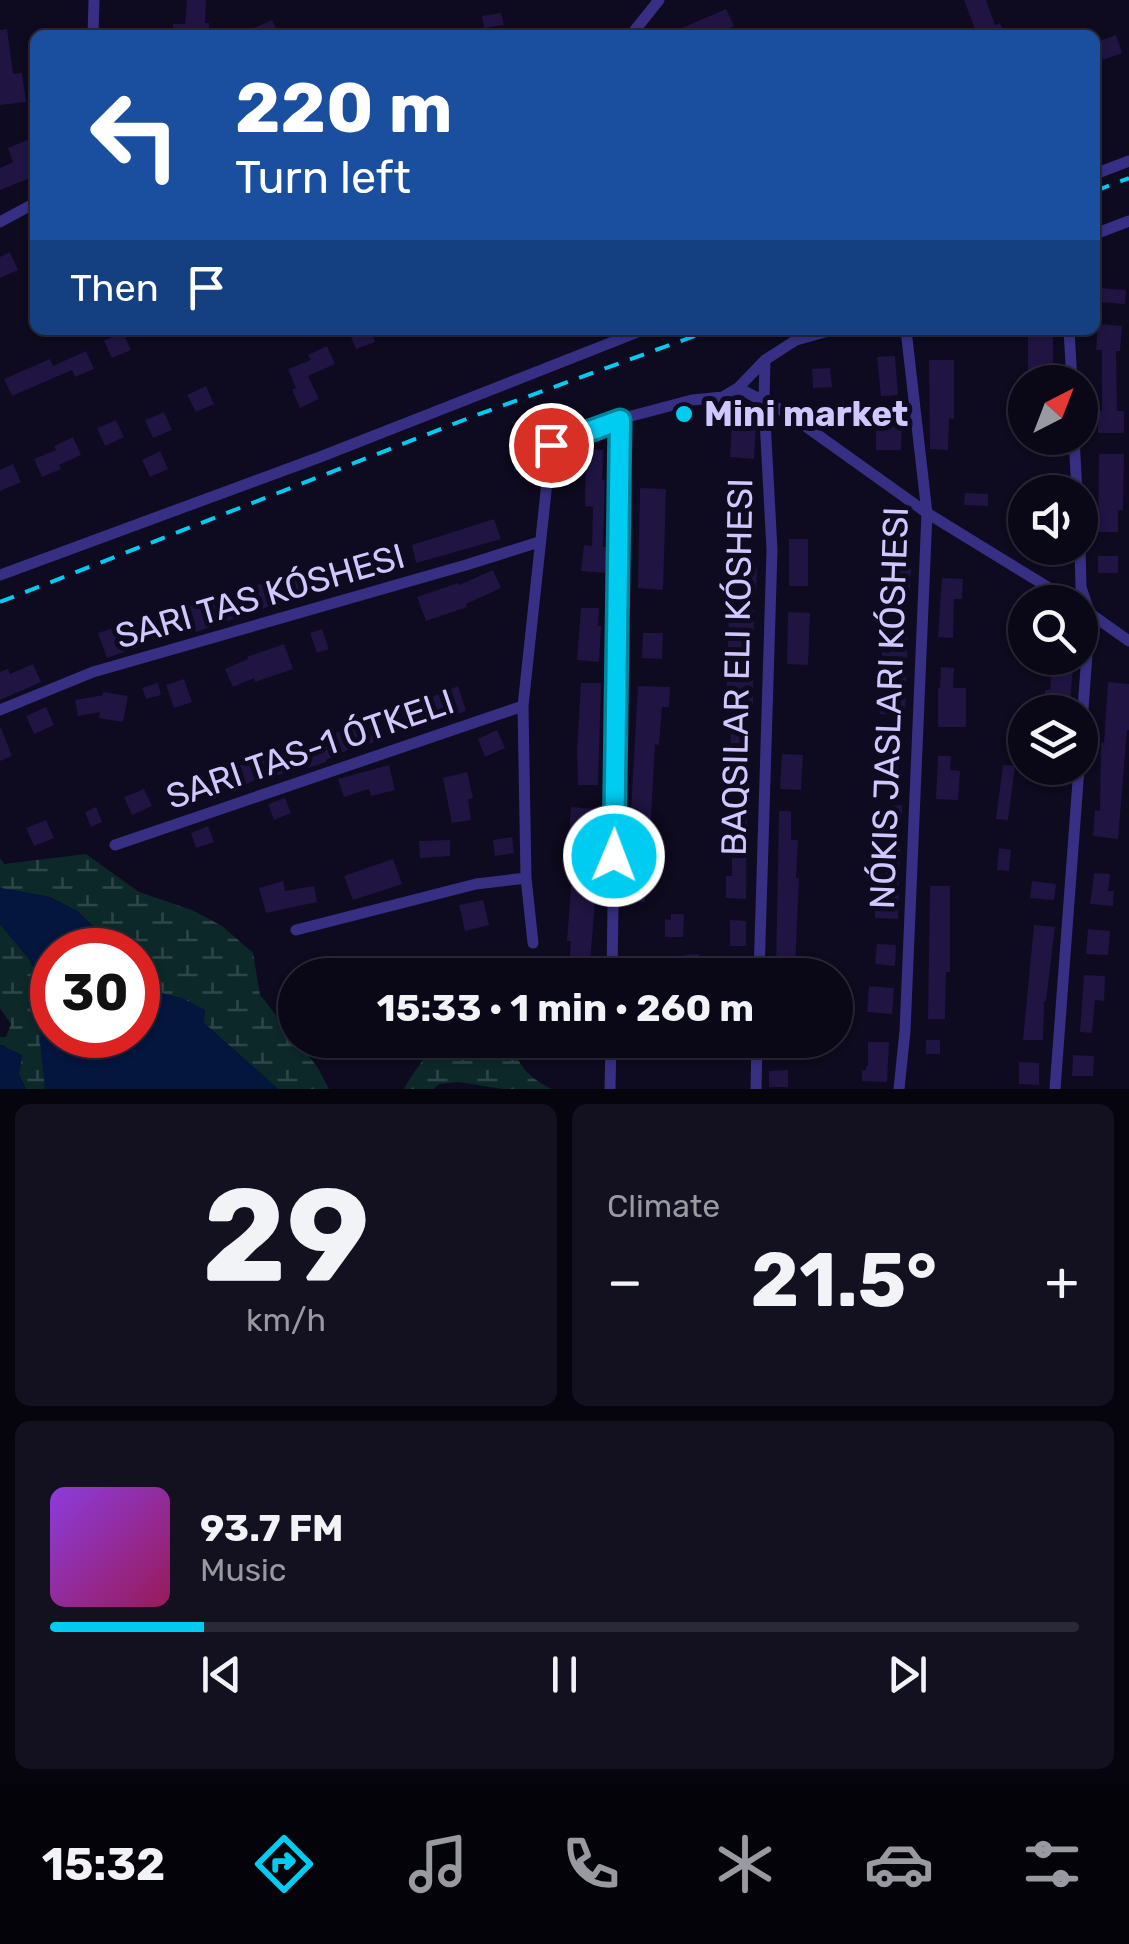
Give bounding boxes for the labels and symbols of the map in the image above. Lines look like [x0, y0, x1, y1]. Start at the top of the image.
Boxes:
north arrow [1008, 365, 1098, 455]
place label: Mini market [704, 393, 908, 435]
pin [509, 403, 594, 488]
marker: Mini market [673, 403, 695, 425]
street label: BAQSILAR ELI KÓSHESI [713, 478, 761, 856]
street label: NÓKIS JASLARI KÓSHESI [861, 506, 917, 910]
street label: SARI TAS KÓSHESI [111, 535, 409, 657]
street label: SARI TAS-1 ÓTKELI [161, 680, 459, 818]
position arrow [562, 804, 666, 908]
speed limit sign: 30 [30, 928, 160, 1058]

